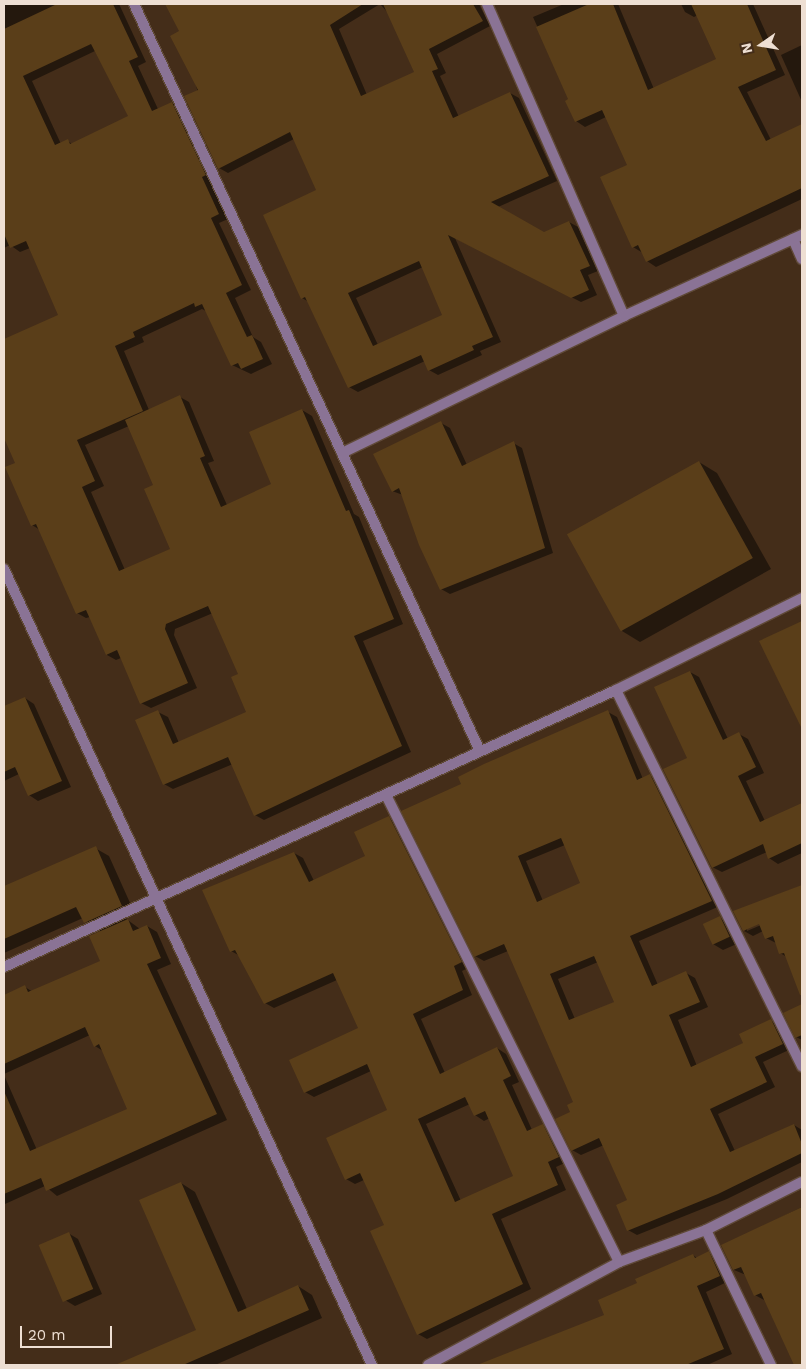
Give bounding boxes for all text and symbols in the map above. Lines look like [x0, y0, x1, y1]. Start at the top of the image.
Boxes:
north arrow [736, 20, 786, 70]
text: N [737, 42, 755, 55]
scale bar [22, 1316, 115, 1348]
text: 20 m [28, 1326, 66, 1344]

